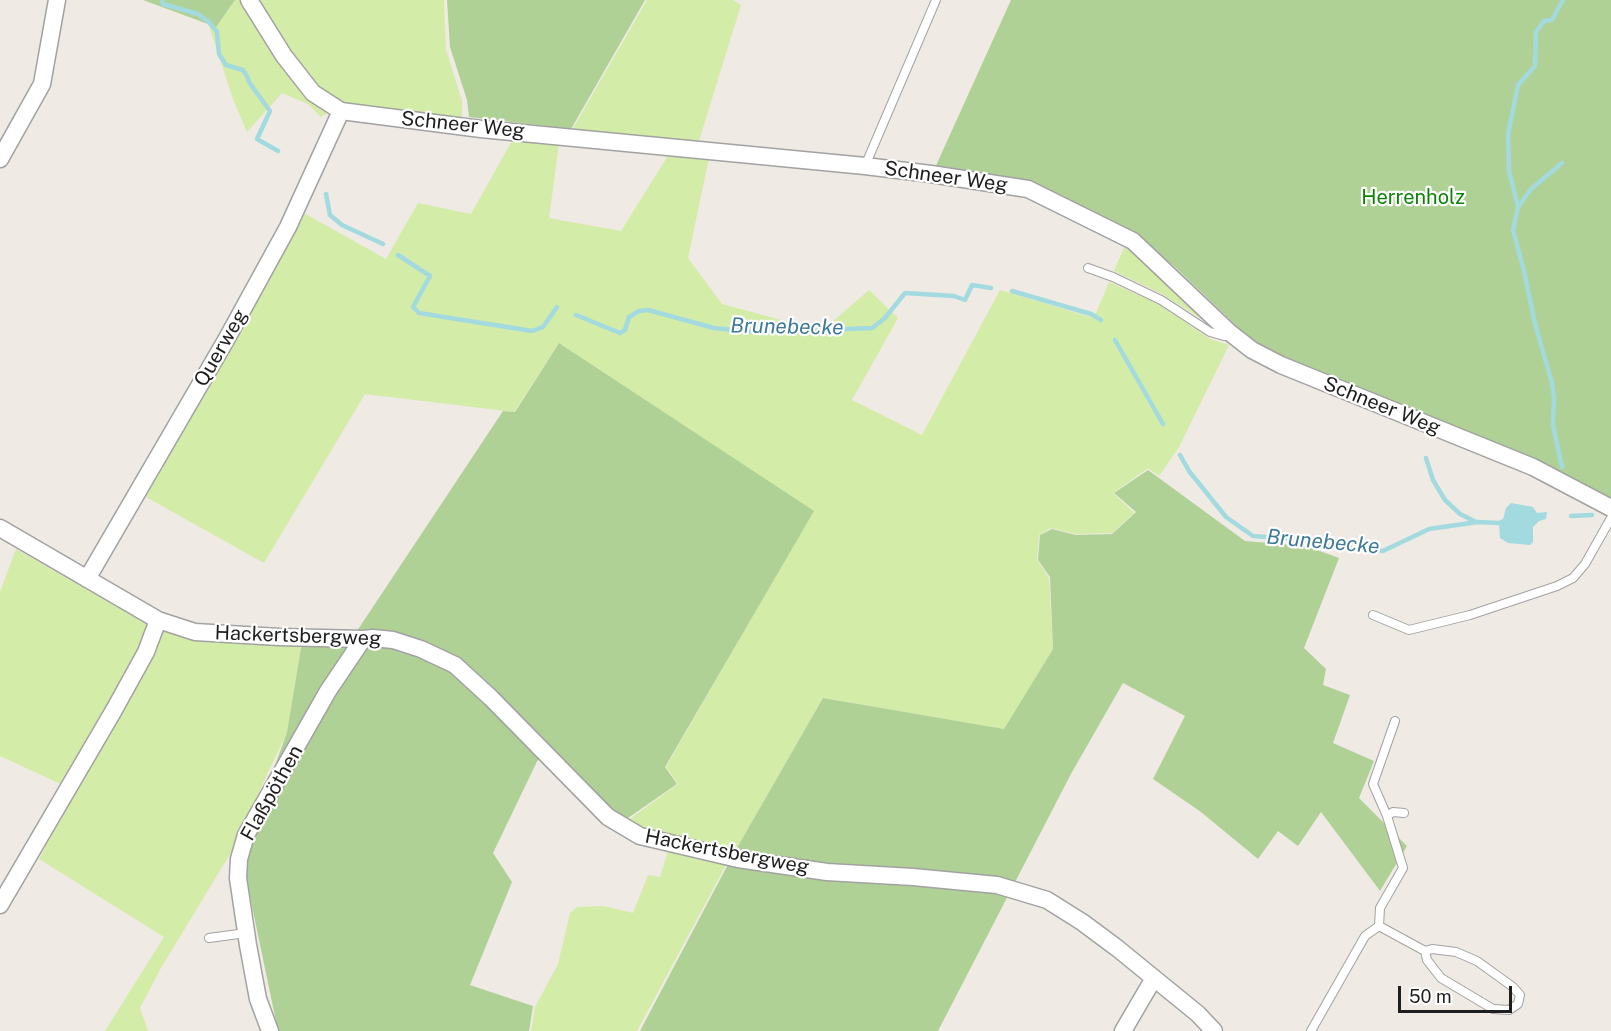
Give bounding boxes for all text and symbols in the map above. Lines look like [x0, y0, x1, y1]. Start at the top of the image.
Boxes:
street label: Schneer Weg [400, 107, 526, 143]
street label: Schneer Weg [883, 156, 1009, 198]
park label: Herrenholz [1361, 186, 1465, 210]
street label: Querweg [189, 305, 253, 391]
water label: Brunebecke [730, 313, 844, 341]
street label: Schneer Weg [1320, 372, 1444, 440]
water label: Brunebecke [1265, 525, 1381, 559]
street label: Hackertsbergweg [214, 621, 382, 651]
street label: Flaßpöthen [236, 741, 308, 845]
street label: Hackertsbergweg [643, 824, 811, 880]
scale bar [1401, 974, 1515, 1012]
text: 50 m [1409, 986, 1452, 1007]

